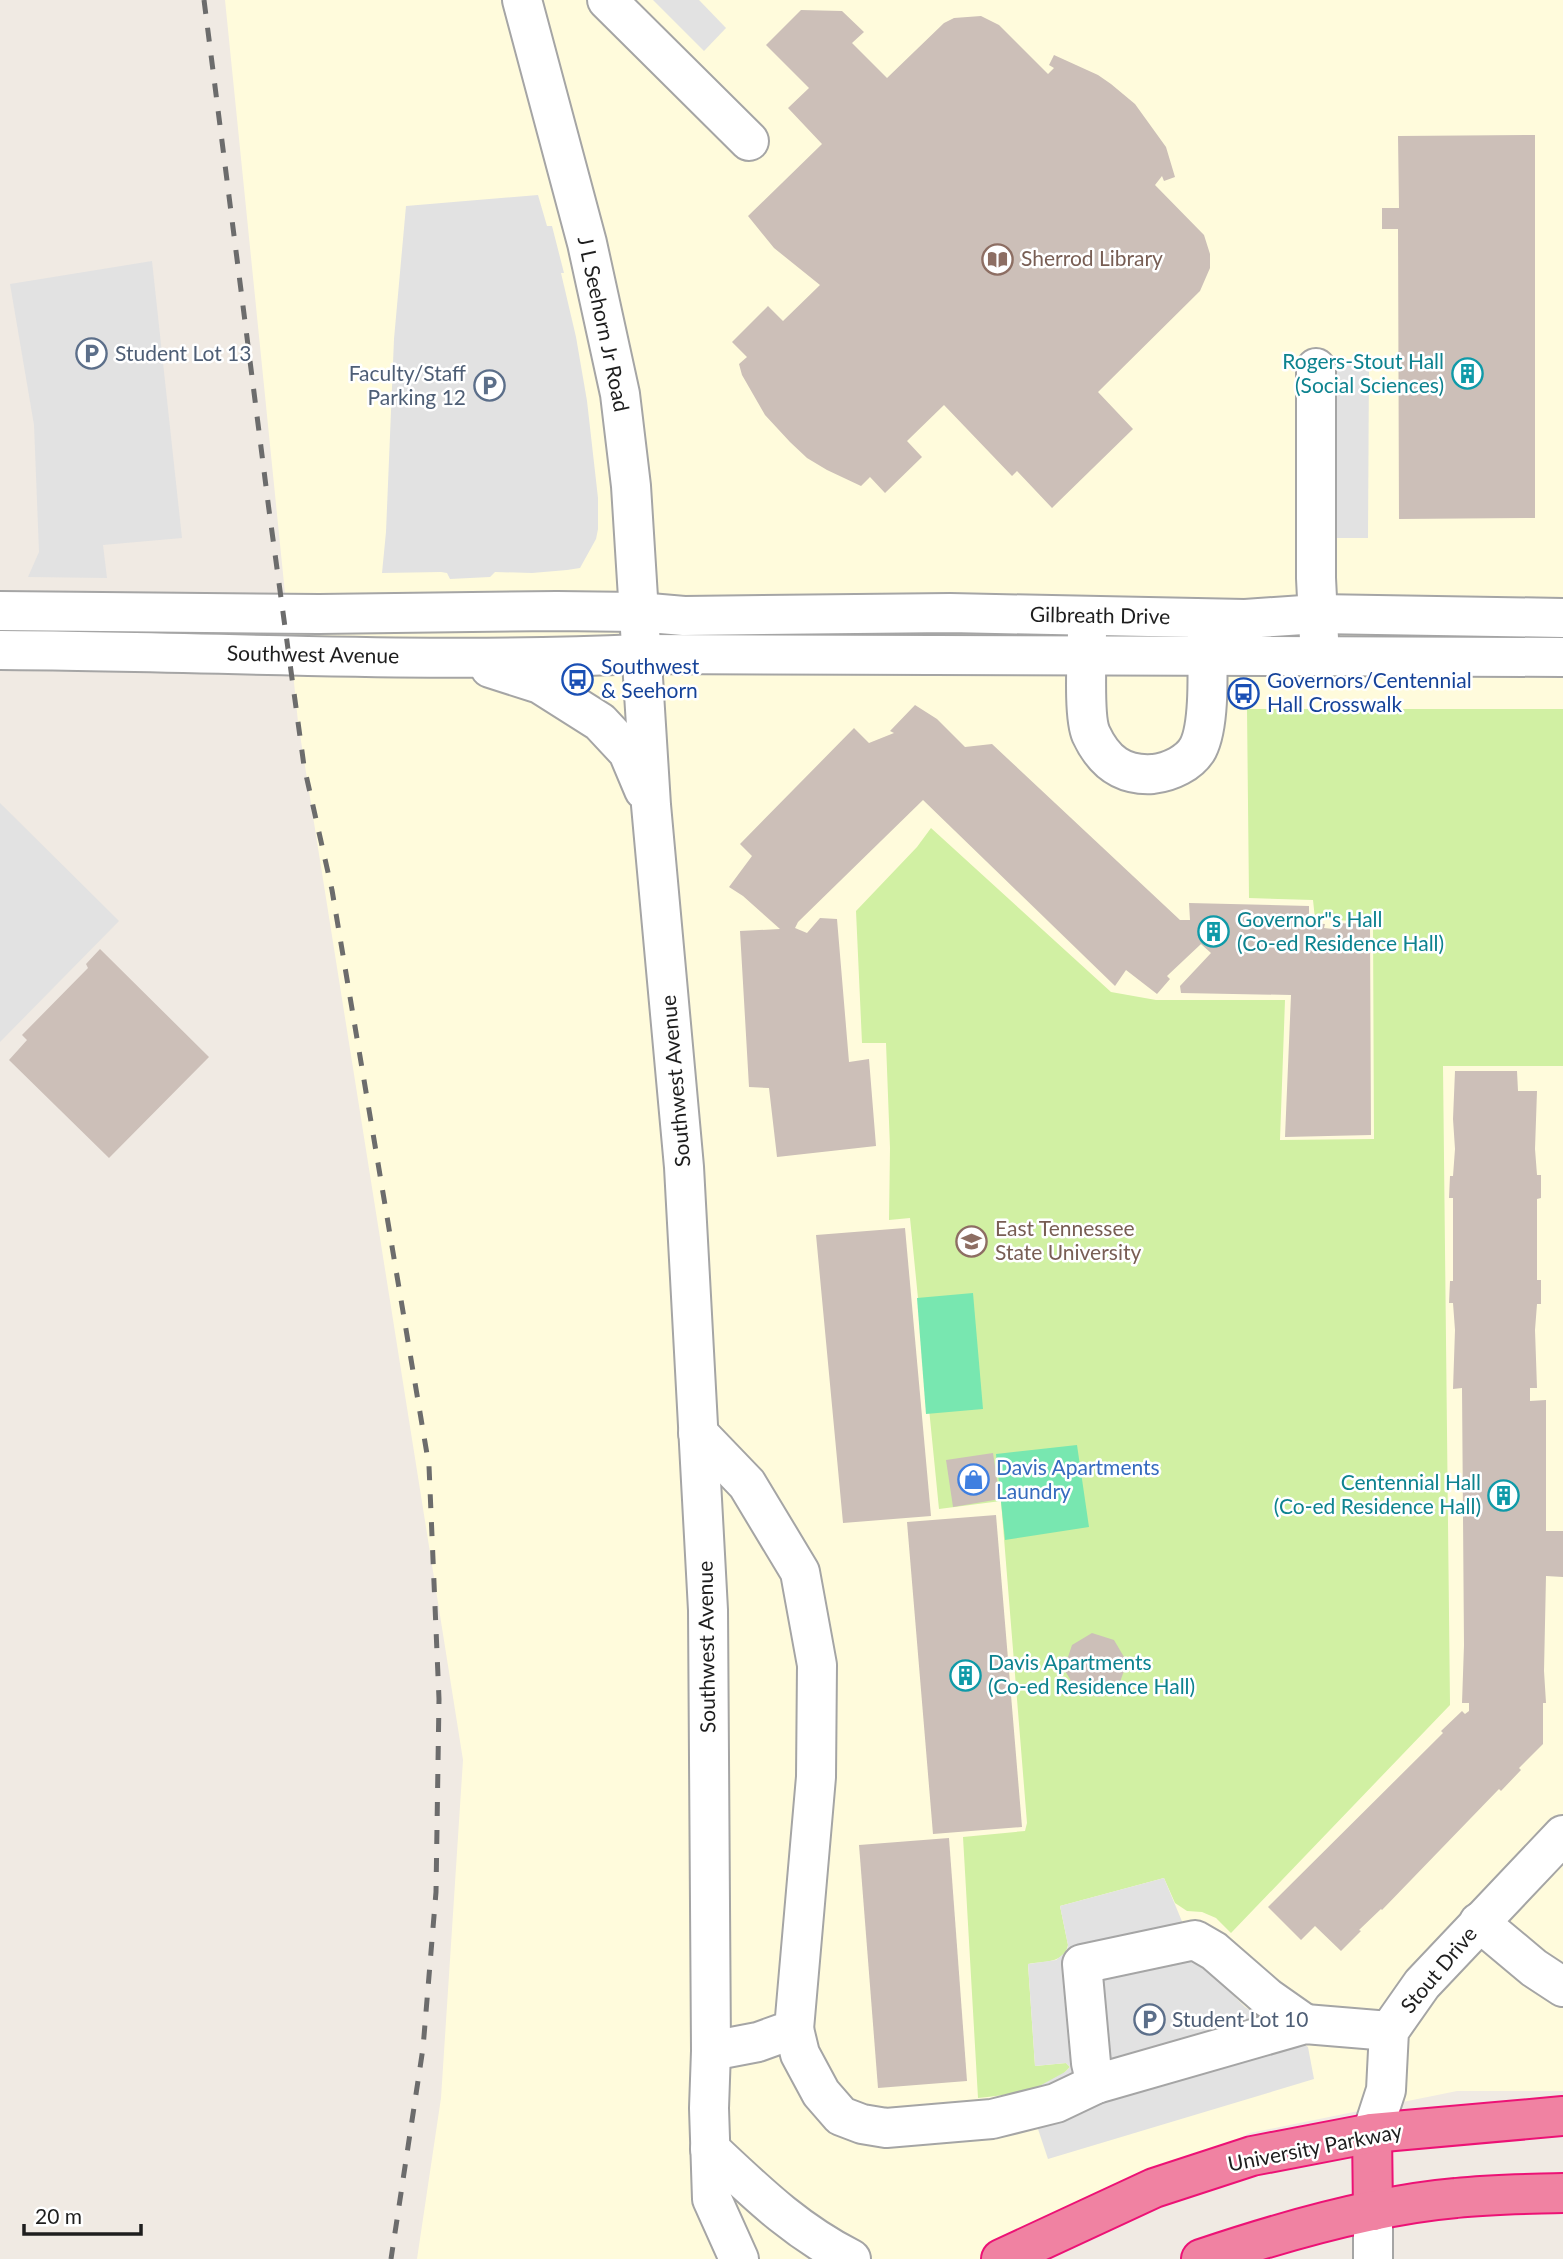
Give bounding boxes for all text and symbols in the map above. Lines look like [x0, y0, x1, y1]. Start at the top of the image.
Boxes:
street label: J L Seehorn Jr Road [574, 234, 635, 414]
library icon: Sherrod Library [981, 242, 1015, 276]
place label: Sherrod Library [1021, 245, 1163, 270]
parking icon: Student Lot 13 [75, 337, 109, 371]
place label: Student Lot 13 [115, 340, 251, 365]
place label: Rogers-Stout Hall (Social Sciences) [1282, 348, 1444, 397]
building icon: Rogers-Stout Hall (Social Sciences) [1450, 357, 1484, 391]
place label: Faculty/Staff Parking 12 [349, 360, 466, 409]
parking icon: Faculty/Staff Parking 12 [472, 369, 506, 403]
street label: Gilbreath Drive [1030, 601, 1170, 628]
street label: Southwest Avenue [227, 639, 399, 668]
place label: Southwest & Seehorn [601, 653, 700, 702]
bus stop icon: Southwest & Seehorn [561, 662, 595, 696]
place label: Governors/Centennial Hall Crosswalk [1267, 667, 1472, 716]
bus stop icon: Governors/Centennial Hall Crosswalk [1227, 676, 1261, 710]
place label: Governor"s Hall (Co-ed Residence Hall) [1237, 906, 1444, 955]
building icon: Governor"s Hall (Co-ed Residence Hall) [1197, 915, 1231, 949]
street label: Southwest Avenue [655, 994, 694, 1168]
place label: East Tennessee State University [995, 1215, 1141, 1264]
school or university icon: East Tennessee State University [955, 1224, 989, 1258]
place label: Davis Apartments Laundry [996, 1454, 1160, 1503]
shop icon: Davis Apartments Laundry [956, 1463, 990, 1497]
place label: Centennial Hall (Co-ed Residence Hall) [1274, 1469, 1481, 1518]
building icon: Centennial Hall (Co-ed Residence Hall) [1487, 1478, 1521, 1512]
street label: Southwest Avenue [691, 1561, 720, 1733]
place label: Davis Apartments (Co-ed Residence Hall) [988, 1649, 1195, 1698]
building icon: Davis Apartments (Co-ed Residence Hall) [948, 1658, 982, 1692]
street label: Stout Drive [1395, 1921, 1481, 2017]
parking icon: Student Lot 10 [1132, 2003, 1166, 2037]
place label: Student Lot 10 [1172, 2006, 1308, 2031]
street label: University Parkway [1226, 2117, 1404, 2176]
scale bar [24, 2192, 142, 2236]
text: 20 m [35, 2203, 82, 2228]

